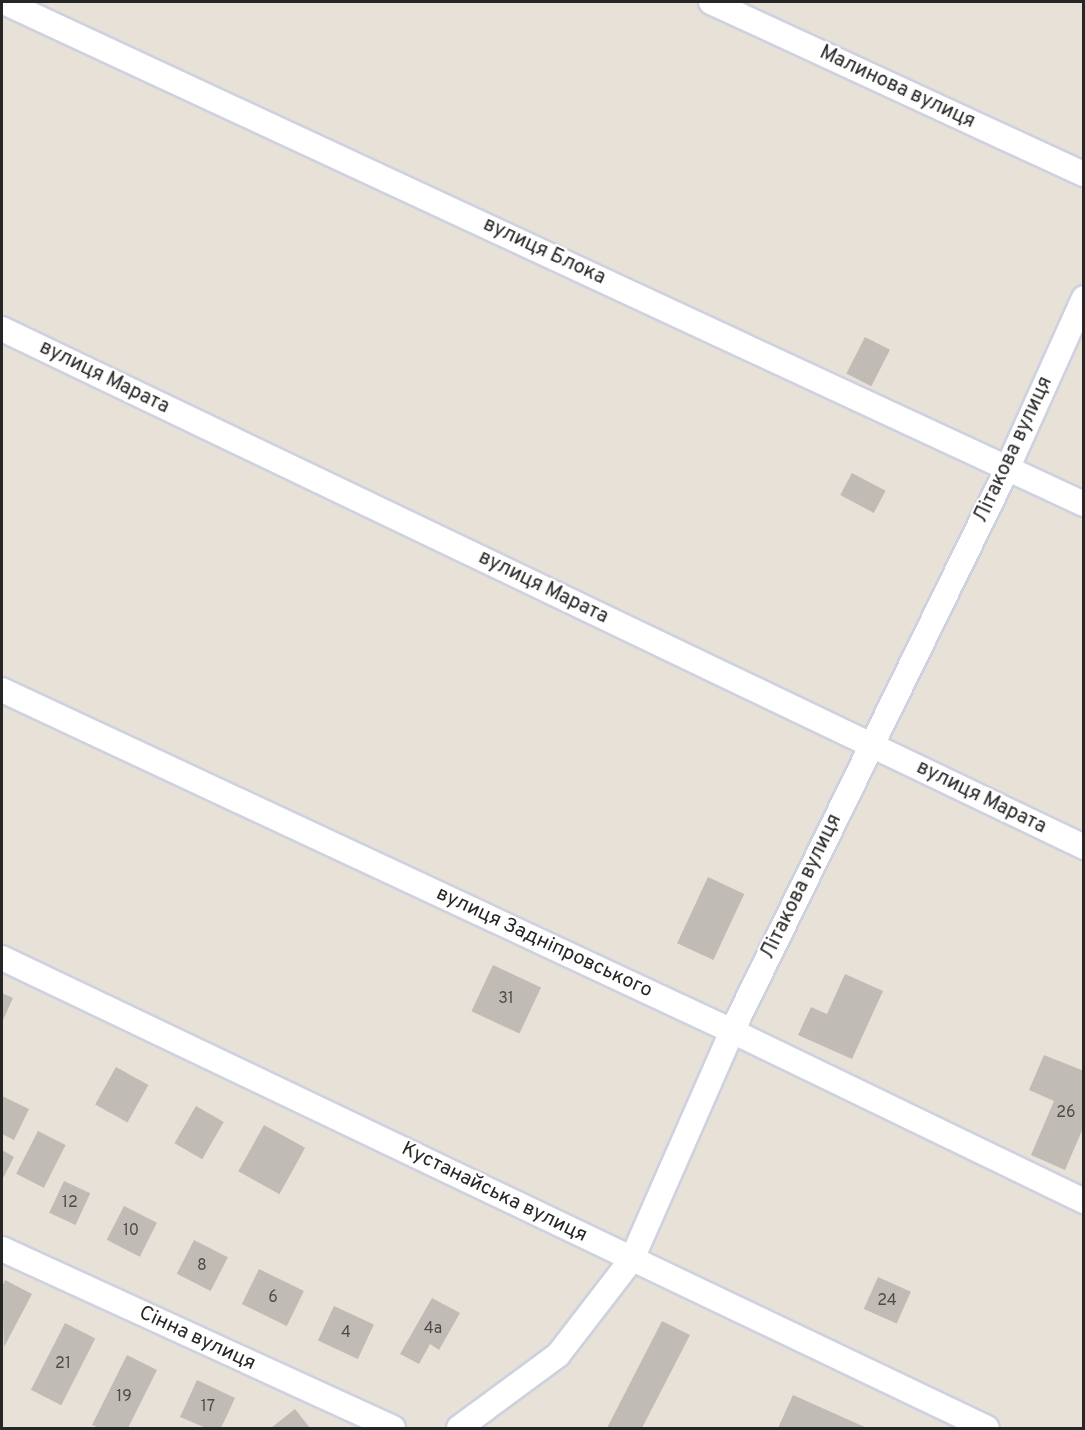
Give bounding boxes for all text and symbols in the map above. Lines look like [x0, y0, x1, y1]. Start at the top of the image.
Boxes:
street label: Малинова вулиця [815, 41, 979, 135]
street label: вулиця Блока [479, 213, 609, 291]
street label: вулиця Марата [35, 336, 173, 420]
street label: Літакова вулиця [970, 373, 1058, 527]
street label: вулиця Марата [474, 546, 612, 630]
street label: вулиця Марата [912, 756, 1050, 840]
street label: Літакова вулиця [757, 811, 847, 963]
street label: вулиця Задніпровського [432, 882, 656, 1004]
house number: 31 [498, 989, 514, 1009]
house number: 26 [1056, 1103, 1076, 1123]
street label: Кустанайська вулиця [397, 1138, 591, 1248]
house number: 12 [62, 1193, 78, 1213]
house number: 10 [123, 1221, 139, 1241]
house number: 8 [197, 1256, 207, 1276]
house number: 6 [268, 1288, 278, 1308]
house number: 24 [877, 1291, 897, 1311]
street label: Сінна вулиця [135, 1301, 259, 1377]
house number: 4а [424, 1319, 442, 1339]
house number: 4 [341, 1323, 351, 1343]
house number: 21 [55, 1354, 71, 1374]
house number: 19 [116, 1387, 132, 1407]
house number: 17 [201, 1397, 215, 1417]

